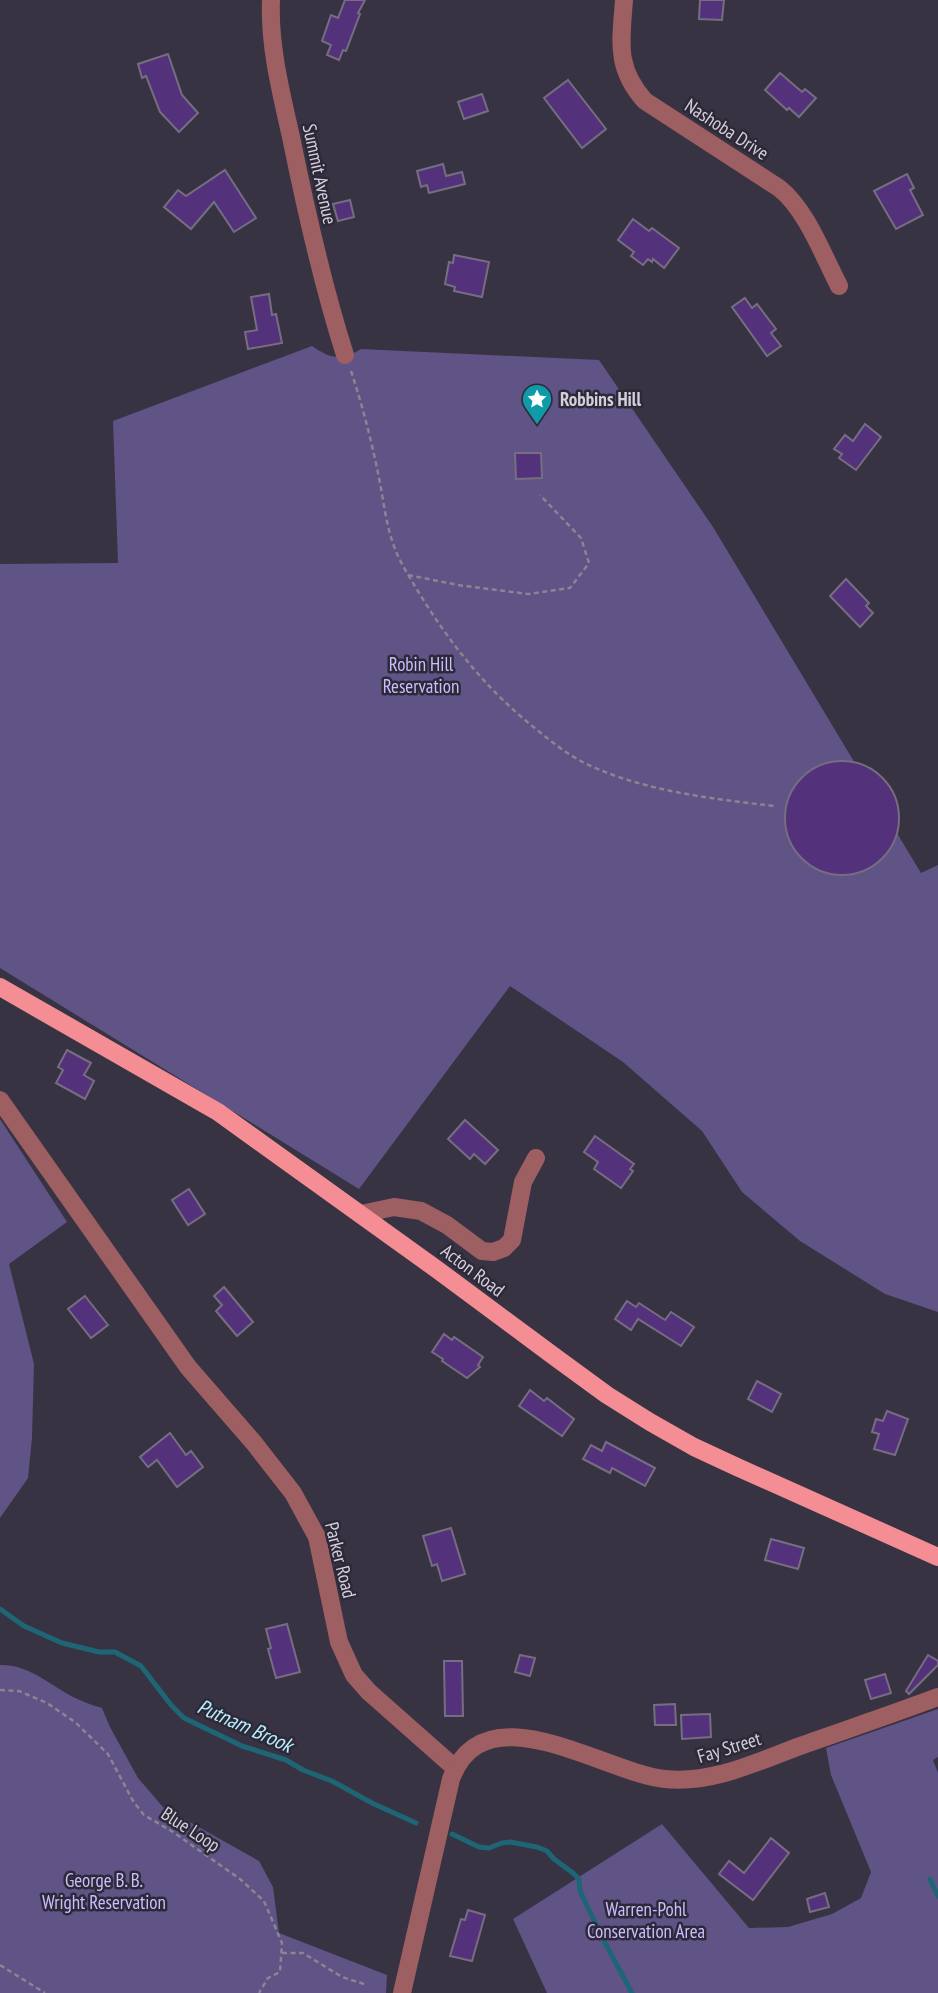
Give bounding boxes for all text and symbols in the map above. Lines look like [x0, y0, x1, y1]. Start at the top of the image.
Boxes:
street label: Nashoba Drive [681, 93, 774, 165]
street label: Summit Avenue [298, 122, 342, 227]
place icon: Robbins Hill [520, 382, 554, 426]
place label: Robbins Hill [560, 387, 641, 411]
park label: Robin Hill Reservation [383, 652, 459, 698]
street label: Acton Road [436, 1238, 510, 1302]
street label: Parker Road [320, 1519, 362, 1601]
water label: Putnam Brook [193, 1693, 300, 1760]
street label: Fay Street [694, 1726, 765, 1768]
street label: Blue Loop [157, 1801, 225, 1857]
park label: George B. B. Wright Reservation [42, 1868, 166, 1914]
park label: Warren-Pohl Conservation Area [587, 1897, 705, 1943]

